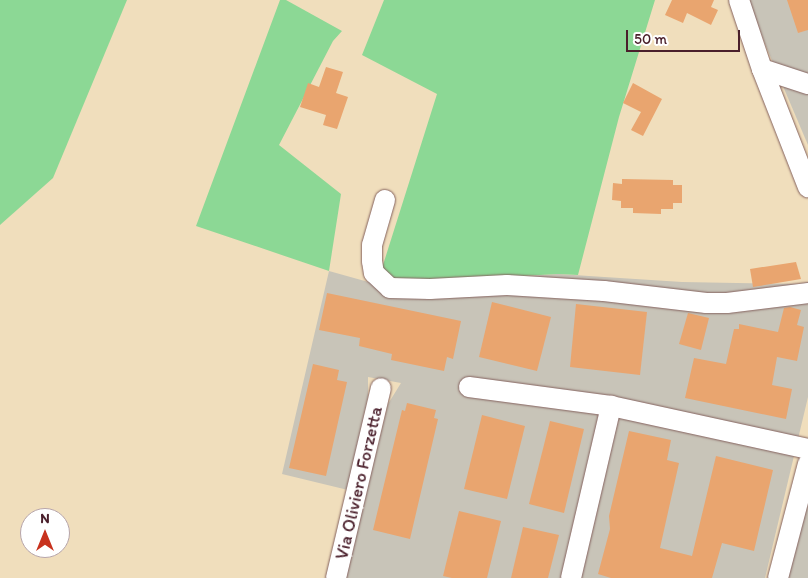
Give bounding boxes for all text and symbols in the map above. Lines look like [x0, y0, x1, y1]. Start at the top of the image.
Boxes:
scale bar [628, 20, 742, 52]
text: 50 m [634, 30, 667, 48]
street label: Via Oliviero Forzetta [331, 404, 387, 562]
north arrow [20, 508, 70, 558]
text: N [40, 510, 50, 527]

